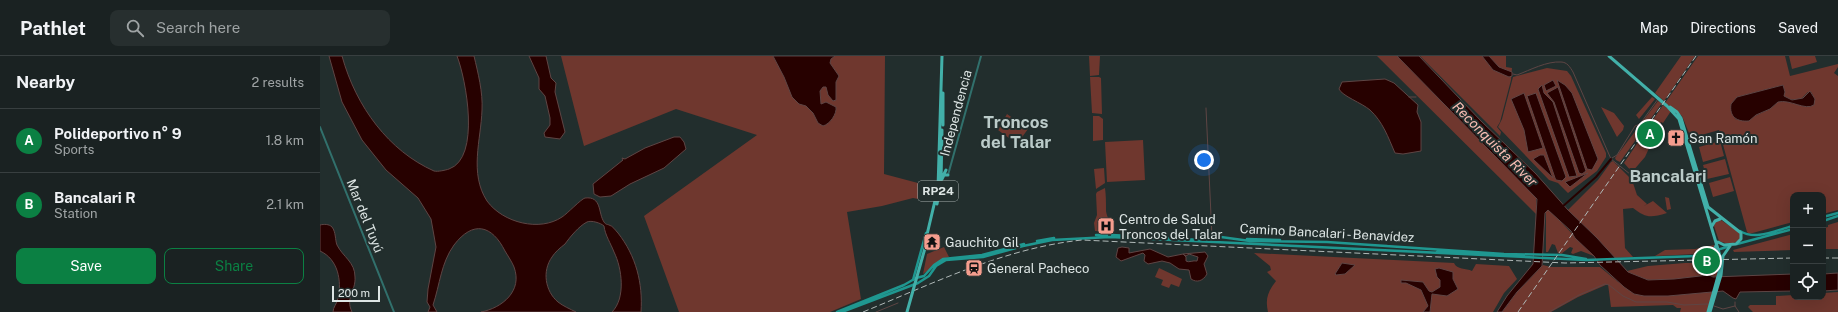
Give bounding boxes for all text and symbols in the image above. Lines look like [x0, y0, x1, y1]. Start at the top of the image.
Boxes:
search box [110, 10, 390, 46]
text: Pathlet [20, 17, 86, 39]
icon: search [124, 17, 146, 39]
text: Search here [156, 19, 240, 36]
text: Map [1640, 20, 1668, 36]
text: Directions [1690, 20, 1756, 36]
text: Saved [1778, 20, 1818, 36]
street label: Independencia [937, 68, 975, 158]
text: Nearby [16, 72, 75, 92]
text: 2 results [252, 75, 304, 90]
water label: Reconquista River [1449, 98, 1541, 190]
district label: Troncos del Talar [981, 112, 1051, 152]
pin: A [1637, 119, 1663, 149]
text: Polideportivo n° 9 [54, 125, 182, 142]
church icon: San Ramón [1666, 128, 1686, 148]
place label: San Ramón [1689, 131, 1757, 146]
text: A [24, 133, 34, 148]
text: 1.8 km [266, 133, 304, 148]
text: Sports [54, 142, 94, 157]
your location [1194, 150, 1214, 170]
district label: Bancalari [1630, 166, 1706, 186]
street label: Mar del Tuyú [343, 177, 387, 255]
road number: RP24 [918, 181, 958, 201]
text: Bancalari R [54, 189, 136, 206]
map controls [1790, 192, 1826, 300]
button: + [1790, 192, 1826, 228]
text: B [25, 197, 33, 212]
text: 2.1 km [266, 197, 304, 212]
text: Station [54, 206, 98, 221]
place label: Centro de Salud Troncos del Talar [1119, 212, 1222, 242]
hospital icon: Centro de Salud Troncos del Talar [1096, 216, 1116, 236]
street label: Camino Bancalari - Benavídez [1239, 221, 1415, 245]
button: − [1790, 228, 1826, 264]
temple icon: Gauchito Gil [922, 232, 942, 252]
place label: Gauchito Gil [945, 235, 1019, 250]
pin: B [1694, 246, 1720, 276]
button: Save [16, 248, 156, 284]
button: Share [164, 248, 304, 284]
station icon: General Pacheco [964, 258, 984, 278]
place label: General Pacheco [987, 261, 1089, 276]
button: locate [1790, 264, 1826, 300]
scale bar [332, 284, 380, 303]
text: 200 m [338, 287, 370, 299]

